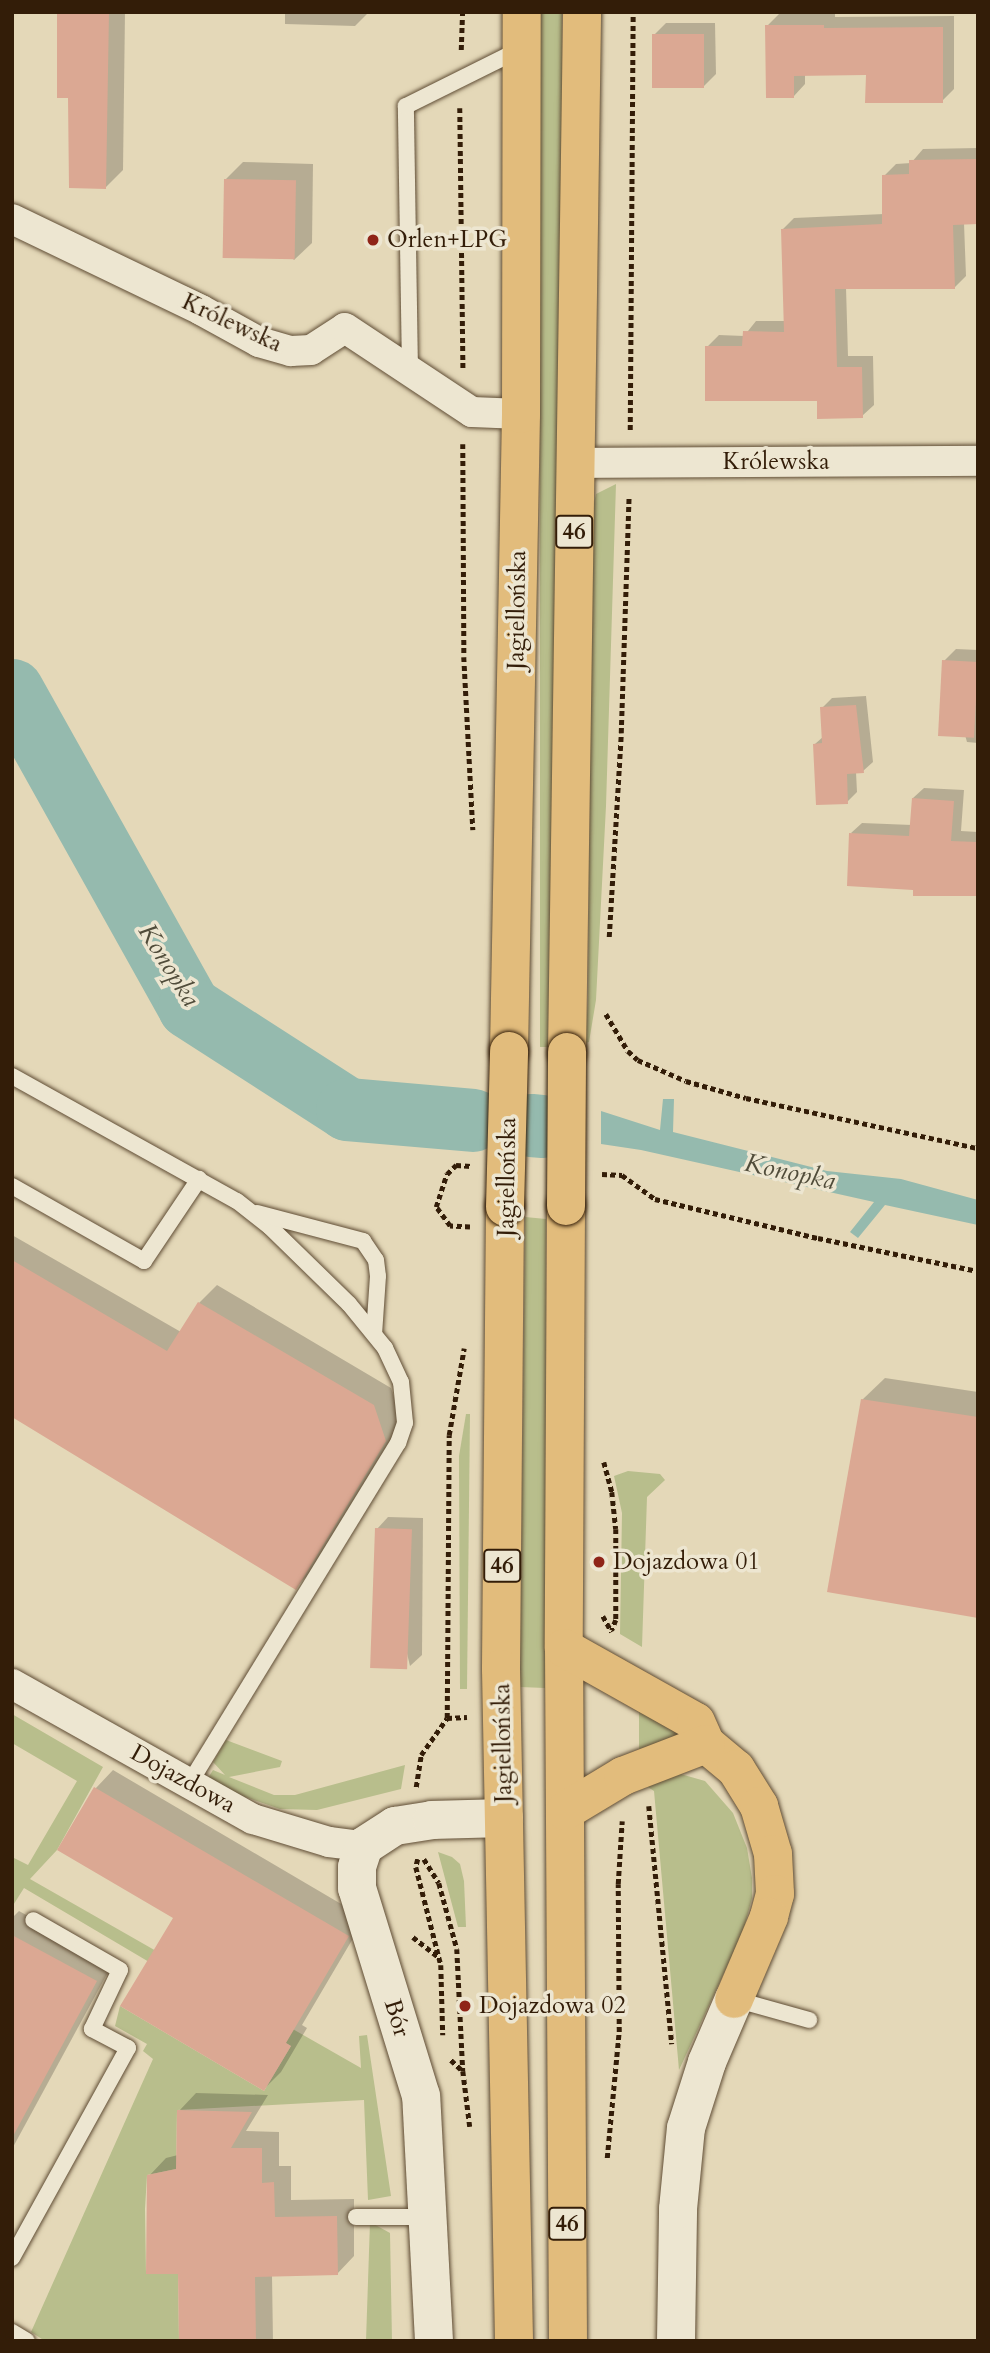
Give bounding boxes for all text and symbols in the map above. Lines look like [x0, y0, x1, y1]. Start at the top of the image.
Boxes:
place label: Orlen+LPG [387, 226, 507, 254]
marker: Orlen+LPG [365, 232, 381, 248]
street label: Królewska [177, 287, 287, 359]
street label: Królewska [722, 448, 830, 476]
road number: 46 [555, 512, 593, 552]
street label: Jagiellońska [502, 550, 532, 670]
water label: Konopka [131, 918, 207, 1012]
street label: Jagiellońska [492, 1117, 522, 1237]
water label: Konopka [742, 1147, 838, 1197]
road number: 46 [483, 1546, 521, 1586]
place label: Dojazdowa 01 [613, 1548, 760, 1576]
marker: Dojazdowa 01 [591, 1554, 607, 1570]
street label: Jagiellońska [488, 1683, 518, 1803]
street label: Dojazdowa [125, 1738, 241, 1820]
place label: Dojazdowa 02 [479, 1992, 626, 2020]
street label: Bór [378, 1996, 416, 2040]
marker: Dojazdowa 02 [457, 1998, 473, 2014]
road number: 46 [548, 2204, 586, 2244]

